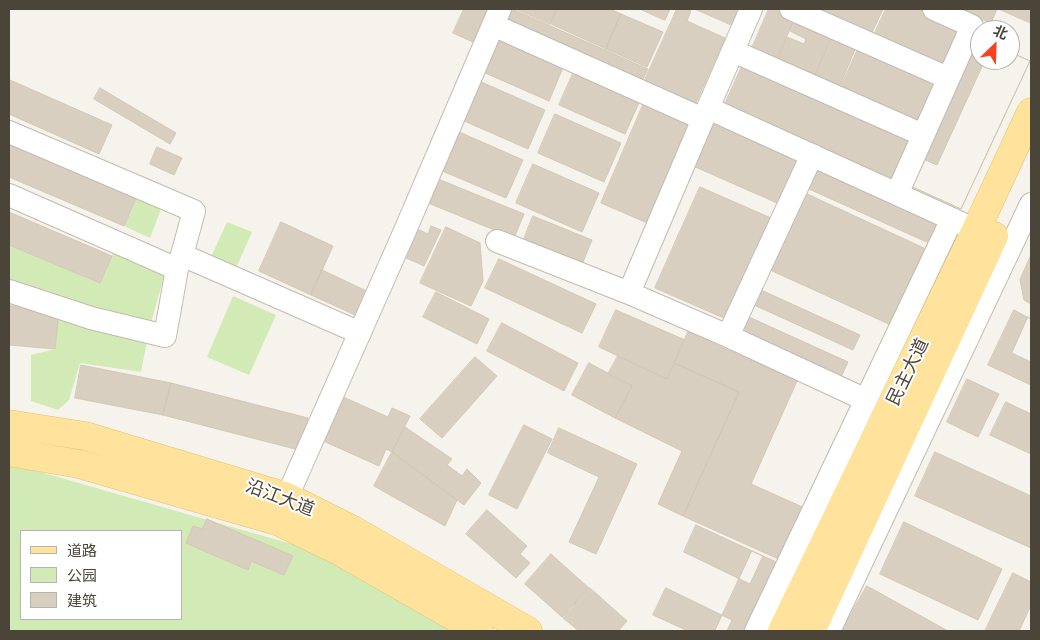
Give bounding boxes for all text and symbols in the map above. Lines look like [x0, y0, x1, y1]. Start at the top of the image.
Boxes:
north arrow [970, 20, 1020, 70]
text: 北 [991, 21, 1011, 43]
street label: 民主大道 [883, 335, 933, 409]
street label: 沿江大道 [243, 475, 317, 521]
legend [20, 530, 182, 620]
text: 道路 [67, 541, 97, 560]
text: 公园 [67, 566, 97, 585]
text: 建筑 [67, 591, 97, 610]

